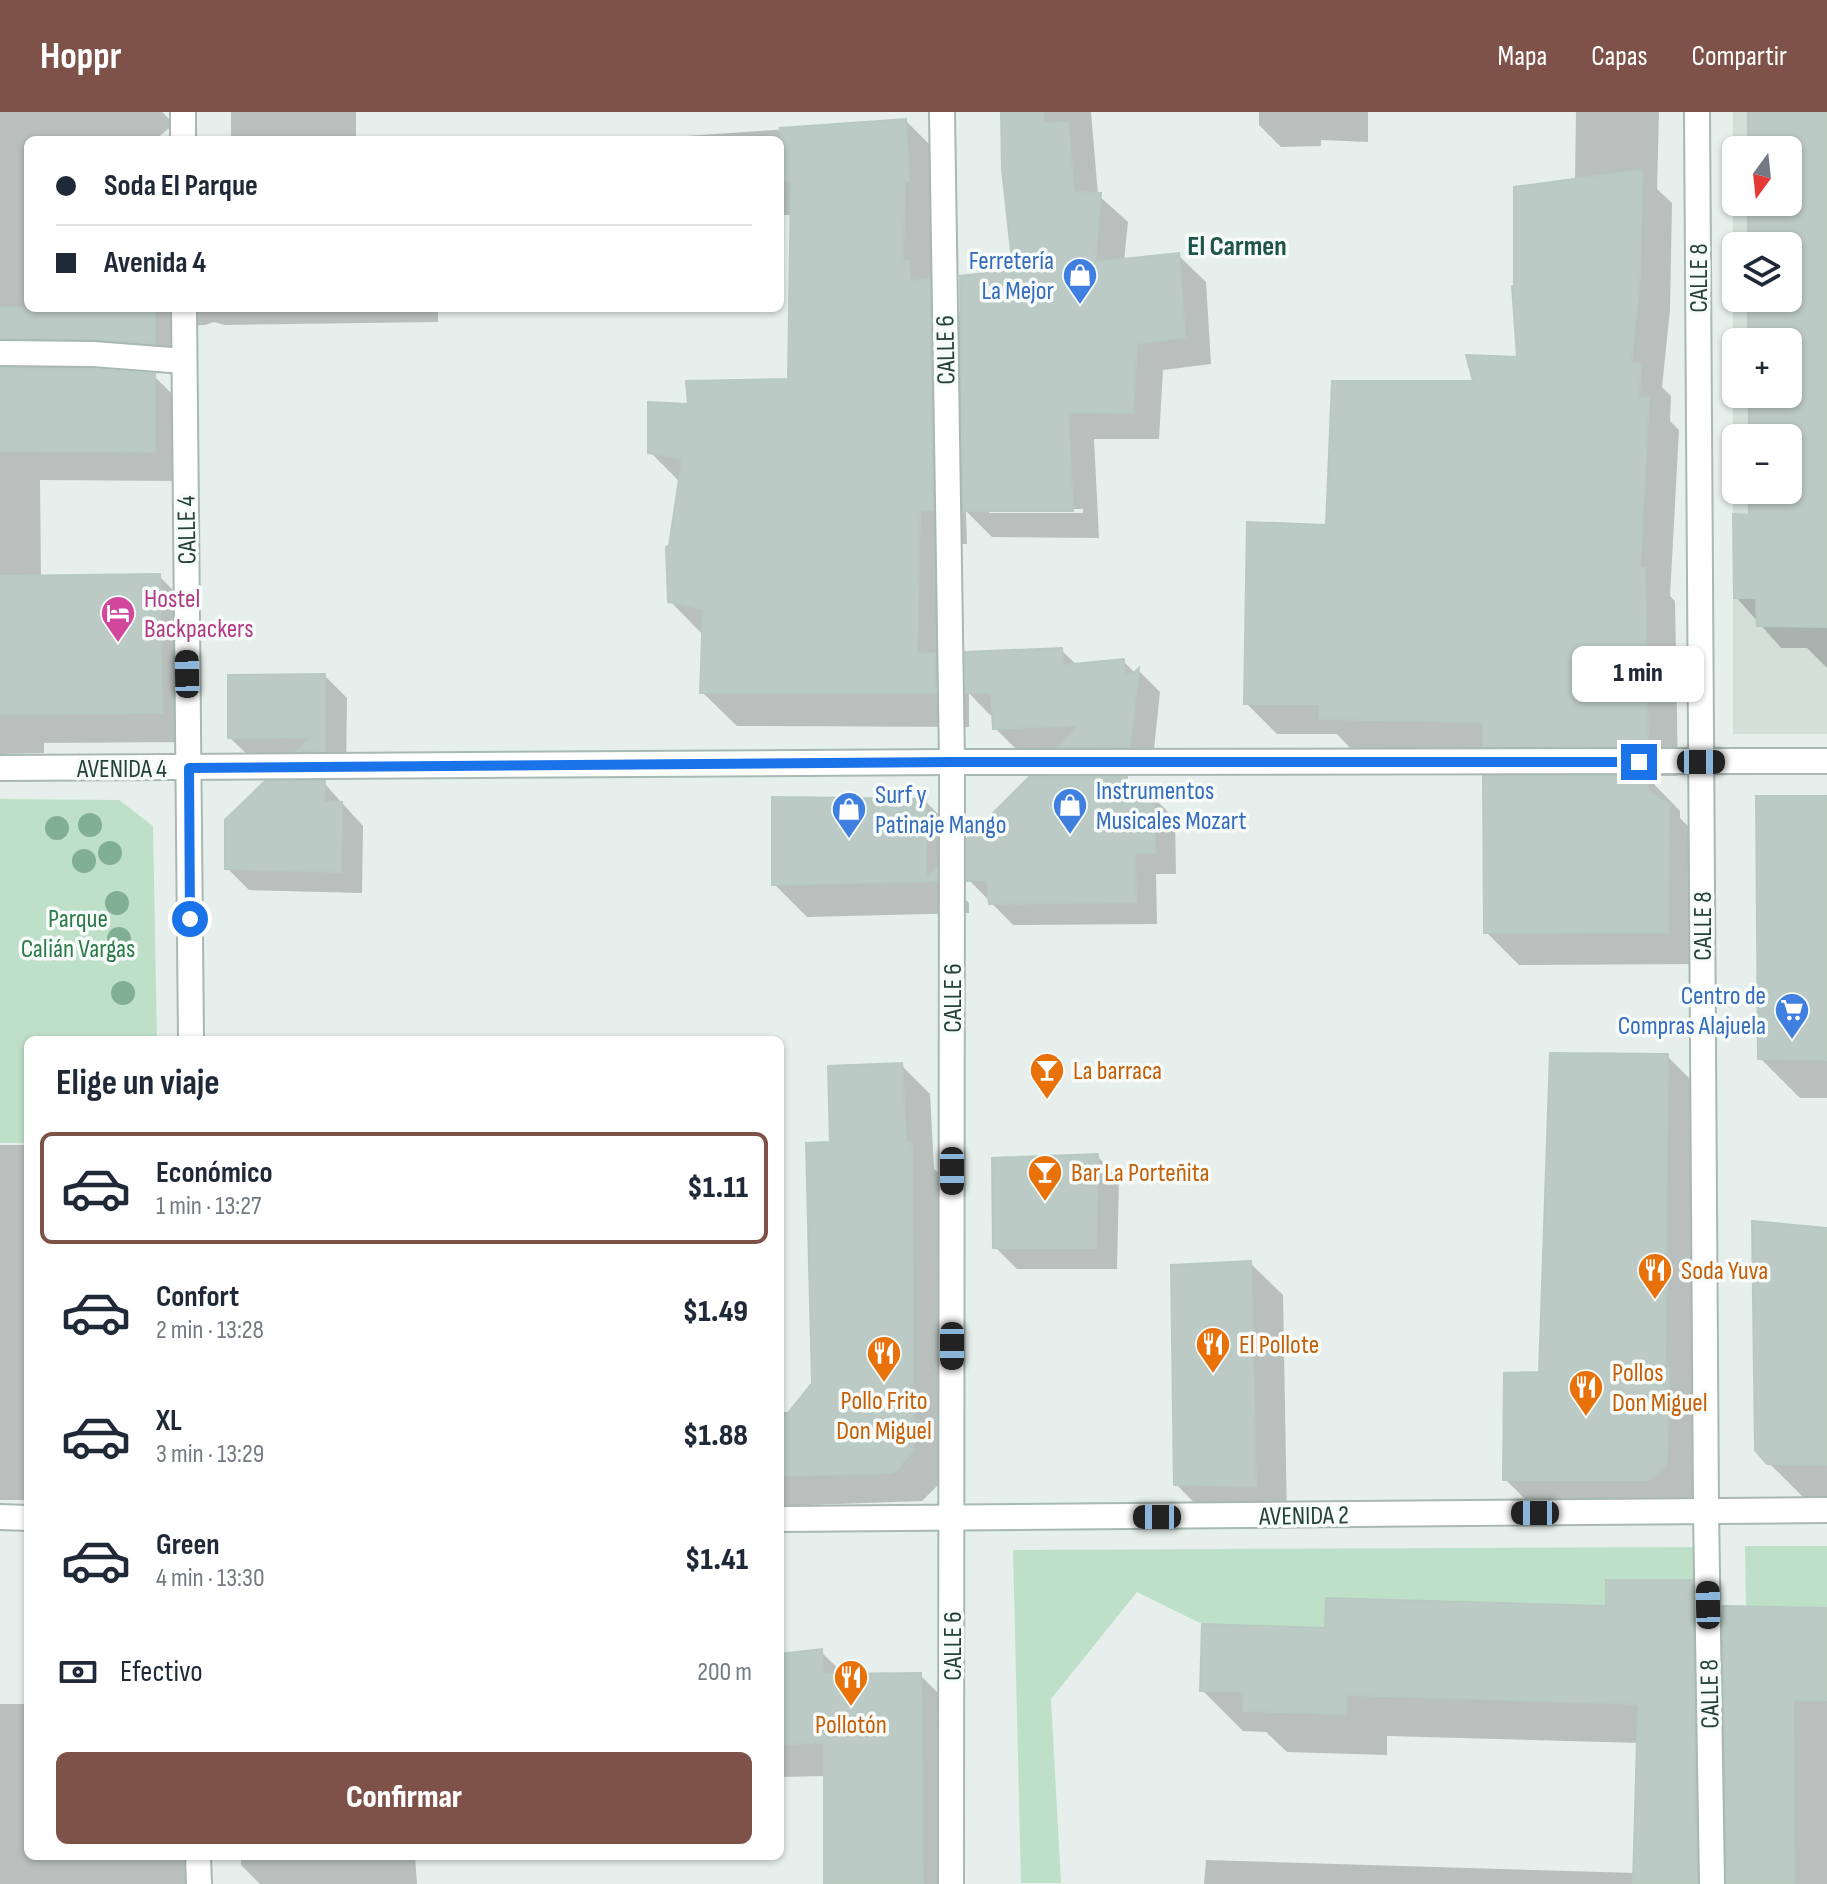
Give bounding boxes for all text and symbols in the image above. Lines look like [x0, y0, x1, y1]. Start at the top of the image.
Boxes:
text: Hoppr [40, 34, 121, 79]
text: Mapa [1498, 40, 1547, 73]
text: Capas [1591, 40, 1648, 73]
text: Compartir [1692, 40, 1787, 73]
north arrow [1722, 136, 1802, 216]
map controls [1722, 136, 1802, 504]
text: Soda El Parque [104, 168, 258, 204]
district label: El Carmen [1187, 230, 1287, 263]
button: layers [1722, 232, 1802, 312]
street label: CALLE 8 [1684, 243, 1715, 313]
text: Avenida 4 [104, 245, 206, 281]
place label: Ferretería La Mejor [969, 246, 1055, 307]
shop icon: Ferretería La Mejor [1061, 256, 1099, 306]
street label: CALLE 6 [930, 315, 963, 385]
button: + [1722, 328, 1802, 408]
button: − [1722, 424, 1802, 504]
street label: CALLE 4 [171, 495, 204, 565]
place label: Hostel Backpackers [144, 584, 254, 645]
hotel icon: Hostel Backpackers [99, 594, 137, 644]
callout: 1 min [1573, 646, 1705, 702]
car [175, 650, 199, 698]
text: 1 min [1613, 658, 1663, 689]
route end [1621, 744, 1657, 780]
car [1677, 750, 1725, 774]
street label: AVENIDA 4 [76, 754, 167, 785]
place label: Instrumentos Musicales Mozart [1096, 776, 1246, 837]
place label: Surf y Patinaje Mango [875, 780, 1006, 841]
shop icon: Instrumentos Musicales Mozart [1051, 786, 1089, 836]
shop icon: Surf y Patinaje Mango [830, 790, 868, 840]
street label: CALLE 8 [1688, 891, 1719, 961]
route start [172, 901, 208, 937]
park label: Parque Calián Vargas [21, 904, 135, 965]
street label: CALLE 6 [938, 963, 969, 1033]
place label: Centro de Compras Alajuela [1618, 981, 1766, 1042]
supermarket icon: Centro de Compras Alajuela [1773, 991, 1811, 1041]
bar icon: La barraca [1028, 1051, 1066, 1101]
place label: La barraca [1073, 1056, 1162, 1087]
text: Elige un viaje [56, 1062, 220, 1105]
car [940, 1147, 964, 1195]
icon: car [60, 1152, 132, 1224]
bar icon: Bar La Porteñita [1026, 1153, 1064, 1203]
text: Económico [156, 1155, 273, 1191]
place label: Bar La Porteñita [1071, 1158, 1210, 1189]
text: $1.11 [687, 1170, 748, 1206]
text: 1 min · 13:27 [156, 1191, 261, 1222]
restaurant icon: Soda Yuva [1636, 1251, 1674, 1301]
place label: Soda Yuva [1681, 1256, 1768, 1287]
icon: car [60, 1276, 132, 1348]
text: Confort [156, 1279, 239, 1315]
text: $1.49 [683, 1294, 748, 1330]
text: 2 min · 13:28 [156, 1315, 264, 1346]
car [940, 1322, 964, 1370]
restaurant icon: El Pollote [1194, 1325, 1232, 1375]
place label: El Pollote [1239, 1330, 1319, 1361]
restaurant icon: Pollo Frito Don Miguel [865, 1334, 903, 1384]
place label: Pollos Don Miguel [1612, 1358, 1708, 1419]
restaurant icon: Pollos Don Miguel [1567, 1368, 1605, 1418]
place label: Pollo Frito Don Miguel [836, 1386, 932, 1447]
icon: car [60, 1400, 132, 1472]
text: XL [156, 1403, 182, 1439]
text: $1.88 [683, 1418, 748, 1454]
text: 3 min · 13:29 [156, 1439, 264, 1470]
street label: AVENIDA 2 [1258, 1500, 1349, 1533]
car [1511, 1501, 1559, 1525]
car [1133, 1505, 1181, 1529]
icon: car [60, 1524, 132, 1596]
text: Green [156, 1527, 220, 1563]
text: $1.41 [685, 1542, 748, 1578]
text: 4 min · 13:30 [156, 1563, 265, 1594]
car [1696, 1581, 1720, 1629]
street label: CALLE 6 [938, 1611, 969, 1681]
icon: cash [56, 1650, 100, 1694]
text: Efectivo [120, 1654, 203, 1690]
text: 200 m [697, 1657, 752, 1688]
restaurant icon: Pollotón [832, 1658, 870, 1708]
street label: CALLE 8 [1694, 1659, 1727, 1729]
place label: Pollotón [815, 1710, 887, 1741]
button: Confirmar [56, 1752, 752, 1844]

